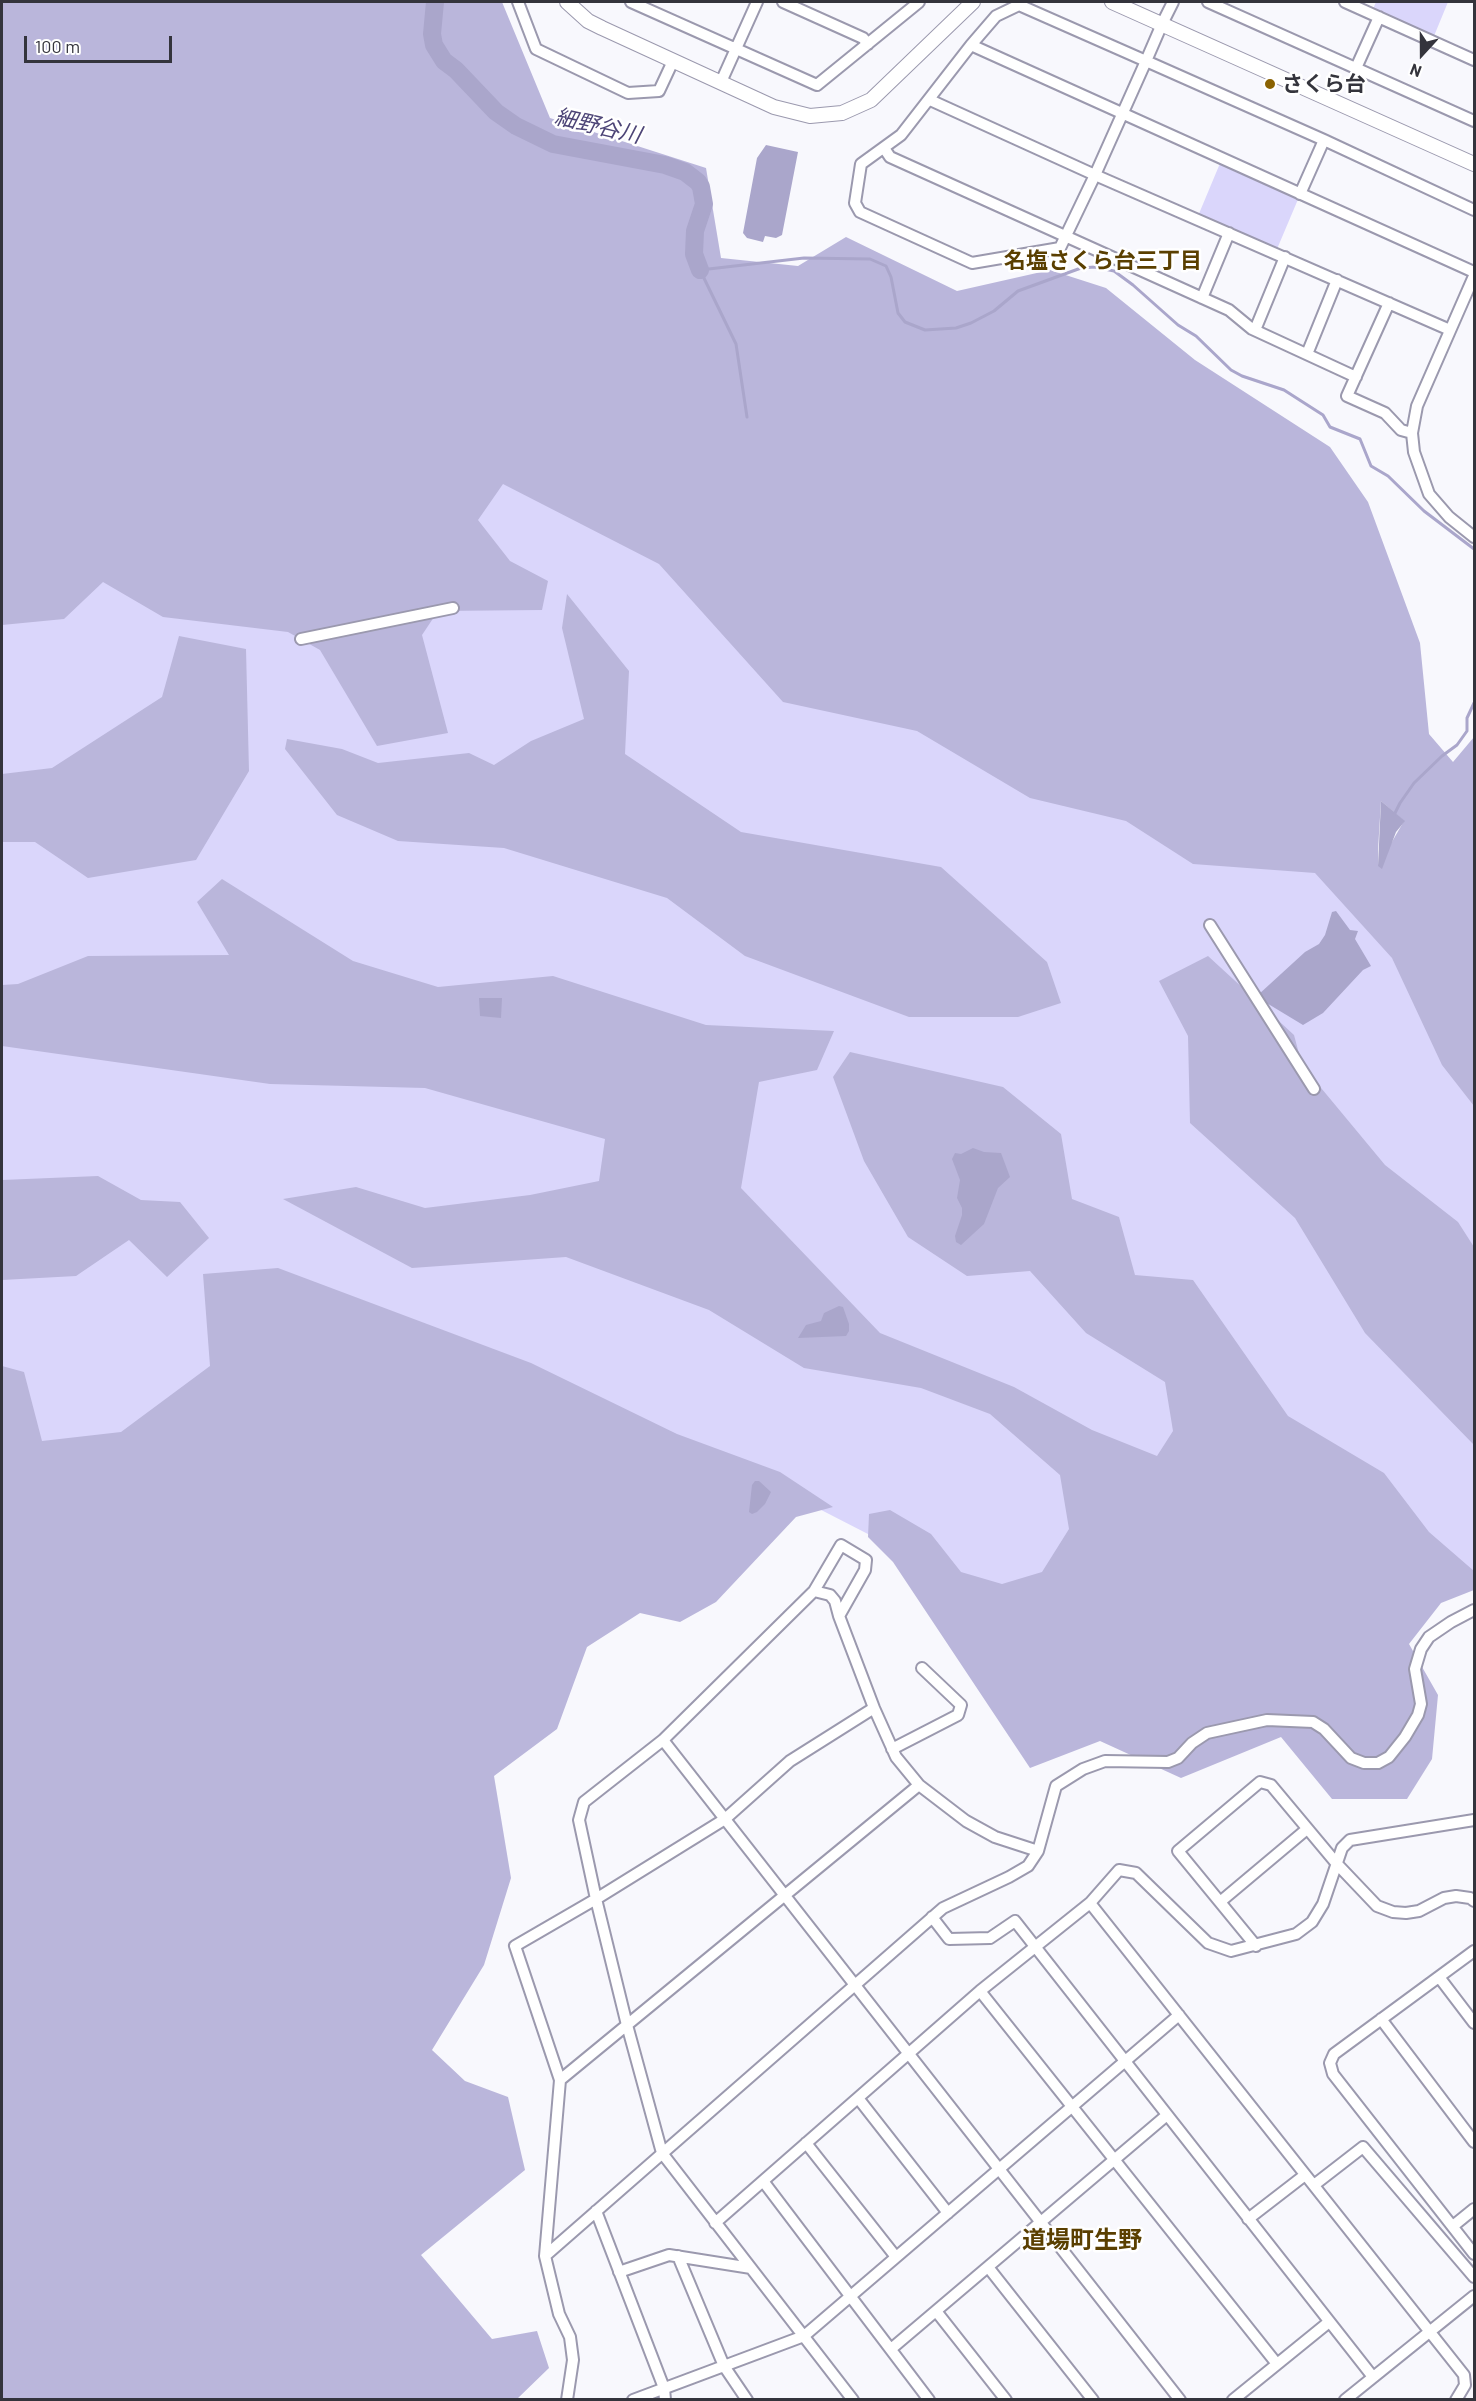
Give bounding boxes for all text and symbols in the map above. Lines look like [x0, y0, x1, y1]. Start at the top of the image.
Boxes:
scale bar [27, 24, 176, 62]
north arrow [1392, 24, 1452, 84]
text: 100 m [35, 35, 80, 57]
text: N [1407, 60, 1424, 82]
place label: さくら台 [1282, 71, 1366, 97]
marker: さくら台 [1263, 77, 1277, 91]
water label: 細野谷川 [552, 103, 644, 149]
district label: 名塩さくら台三丁目 [1004, 248, 1202, 274]
district label: 道場町生野 [1022, 2226, 1142, 2254]

